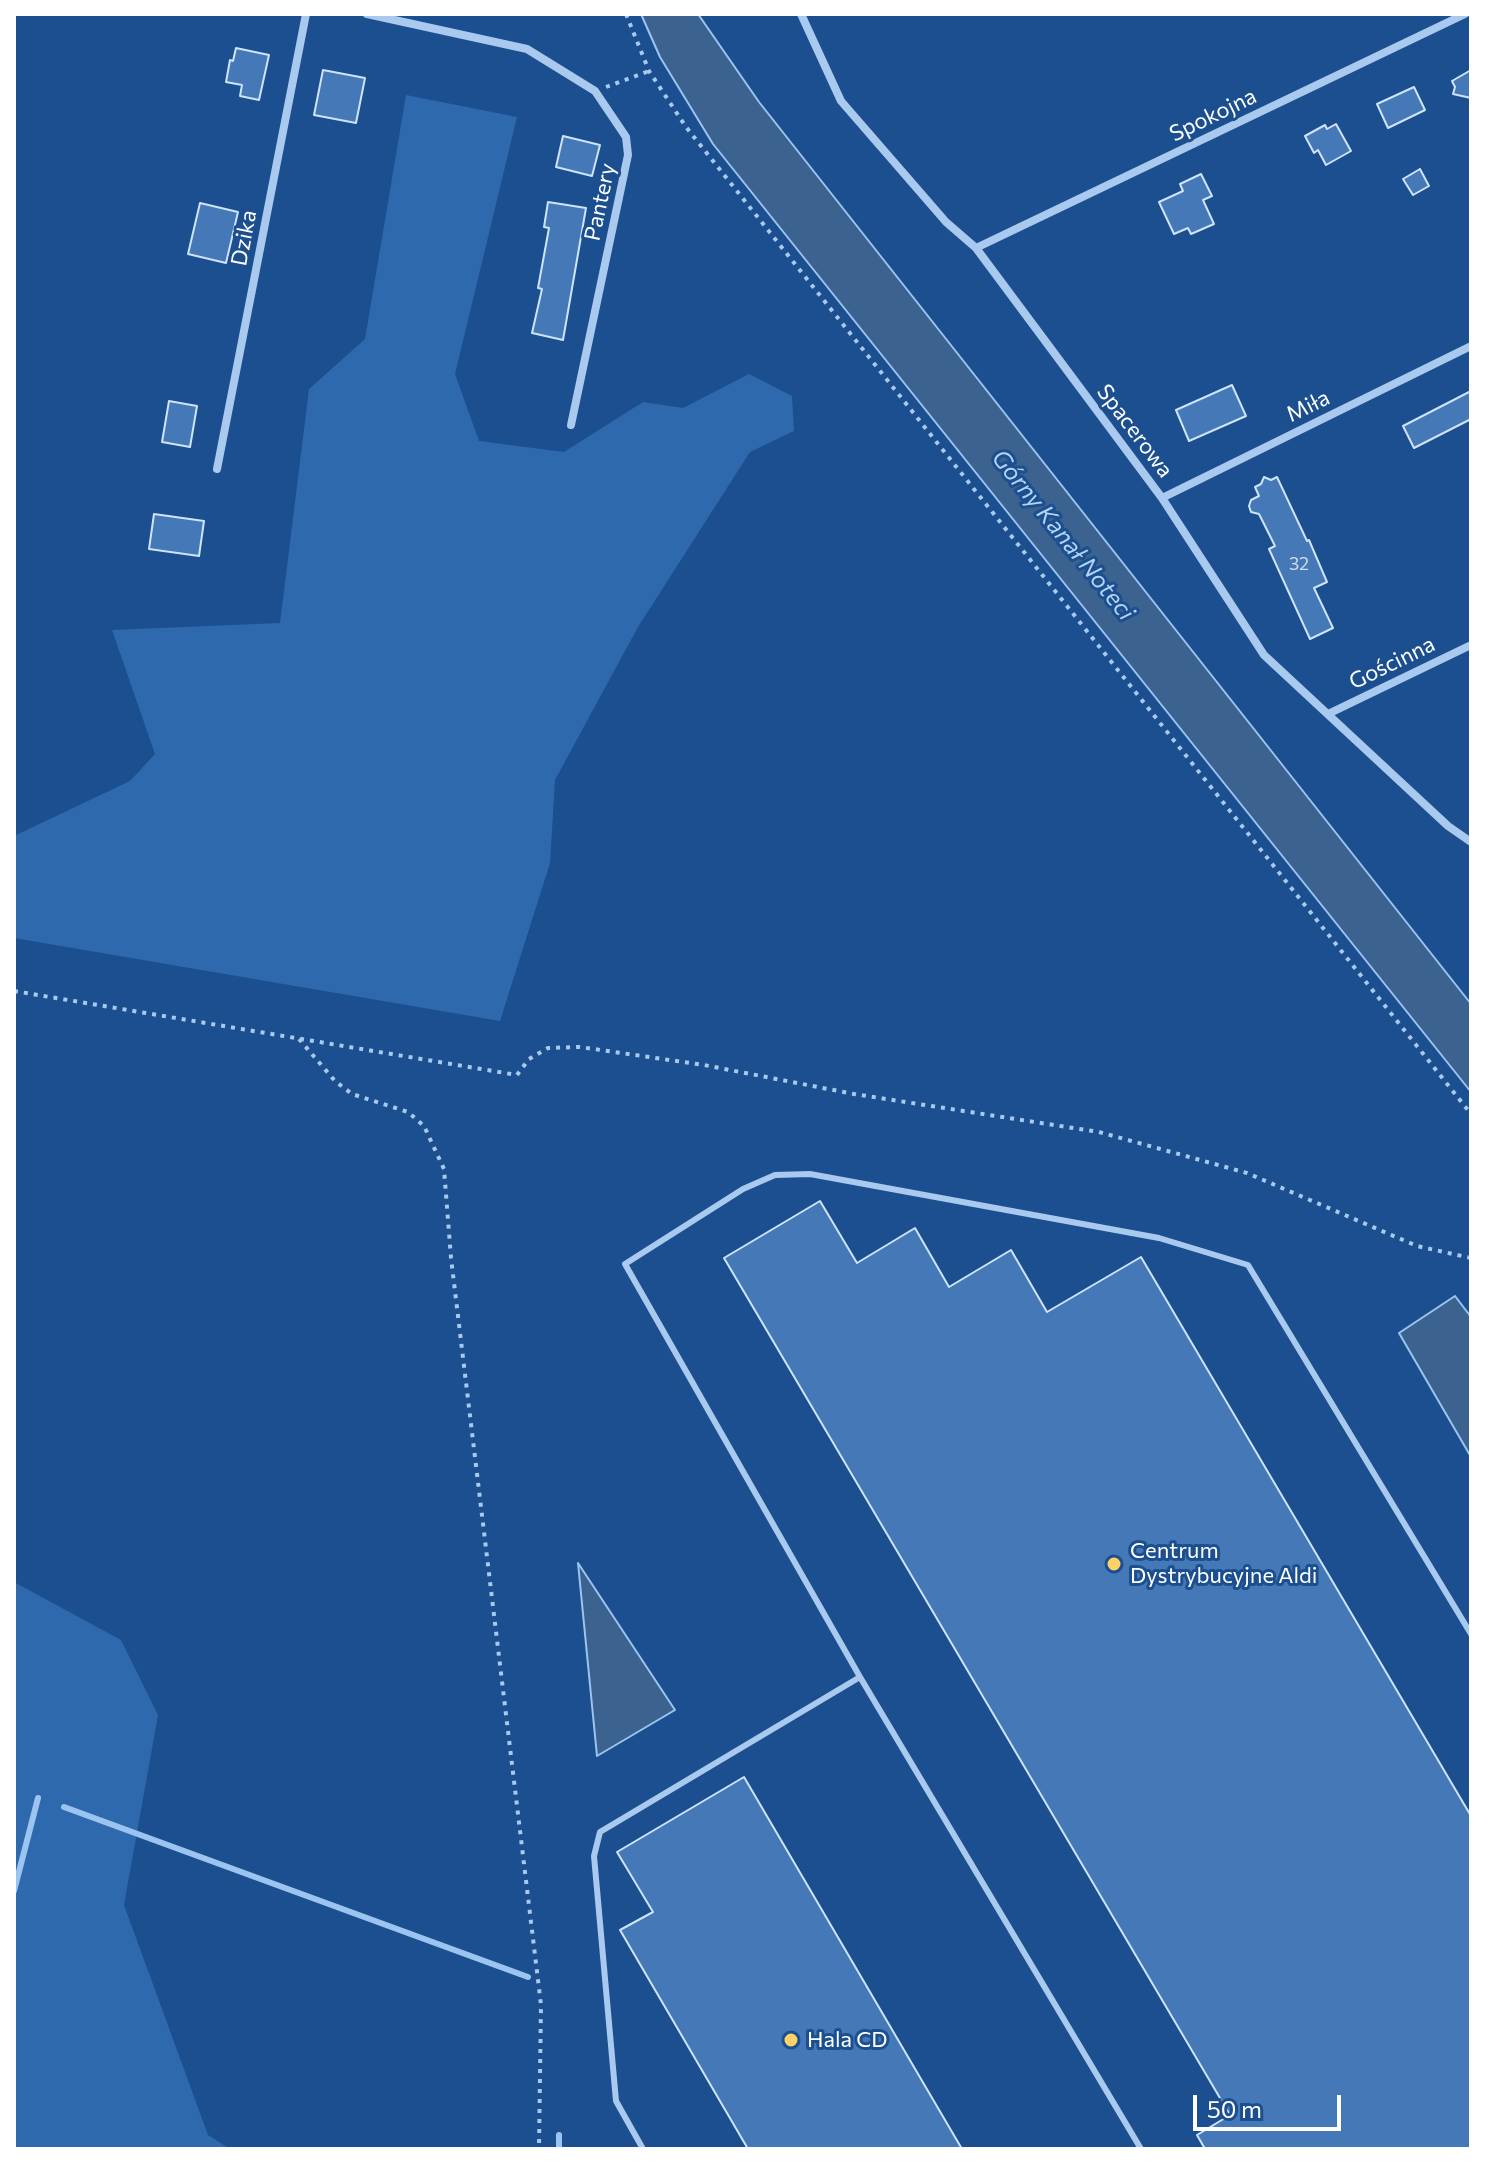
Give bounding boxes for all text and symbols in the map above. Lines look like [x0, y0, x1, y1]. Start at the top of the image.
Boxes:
street label: Spokojna [1165, 83, 1261, 147]
street label: Pantery [579, 161, 621, 243]
street label: Dzika [226, 208, 262, 268]
street label: Spacerowa [1091, 379, 1179, 483]
street label: Miła [1282, 384, 1334, 428]
water label: Górny Kanał Noteci [985, 444, 1141, 626]
house number: 32 [1289, 553, 1309, 575]
street label: Gościnna [1345, 631, 1439, 695]
place label: Centrum Dystrybucyjne Aldi [1130, 1538, 1317, 1590]
marker: Centrum Dystrybucyjne Aldi [1105, 1555, 1123, 1573]
place label: Hala CD [807, 2027, 888, 2053]
marker: Hala CD [782, 2031, 800, 2049]
scale bar [1197, 2079, 1345, 2129]
text: 50 m [1207, 2094, 1262, 2123]

